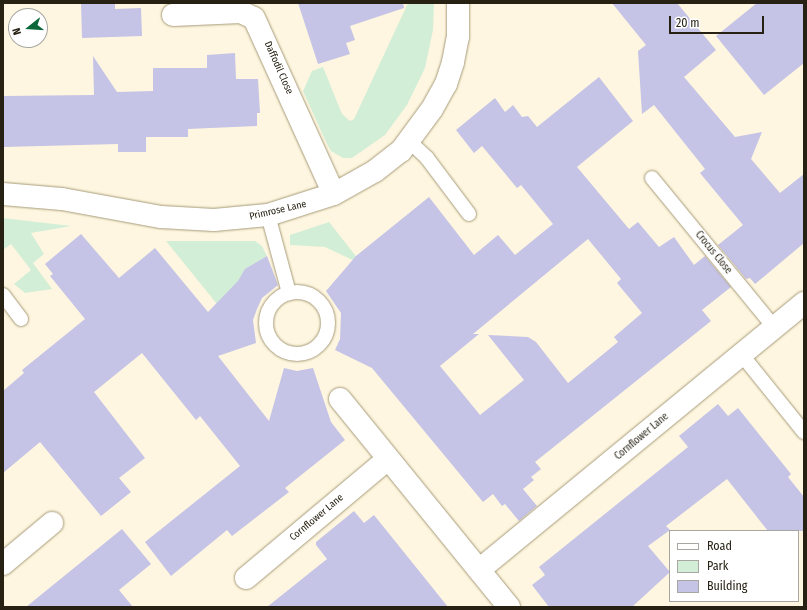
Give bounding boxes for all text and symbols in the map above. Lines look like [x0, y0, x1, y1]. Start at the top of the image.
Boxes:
north arrow [8, 8, 48, 48]
scale bar [671, 8, 766, 34]
text: 20 m [676, 16, 700, 30]
text: N [10, 26, 24, 36]
street label: Daffodil Close [261, 40, 295, 96]
street label: Primrose Lane [248, 199, 308, 223]
street label: Crocus Close [692, 229, 734, 277]
street label: Cornflower Lane [613, 411, 671, 463]
street label: Cornflower Lane [288, 492, 346, 544]
legend [669, 530, 799, 602]
text: Road [707, 539, 732, 553]
text: Park [707, 559, 728, 573]
text: Building [707, 579, 747, 593]

